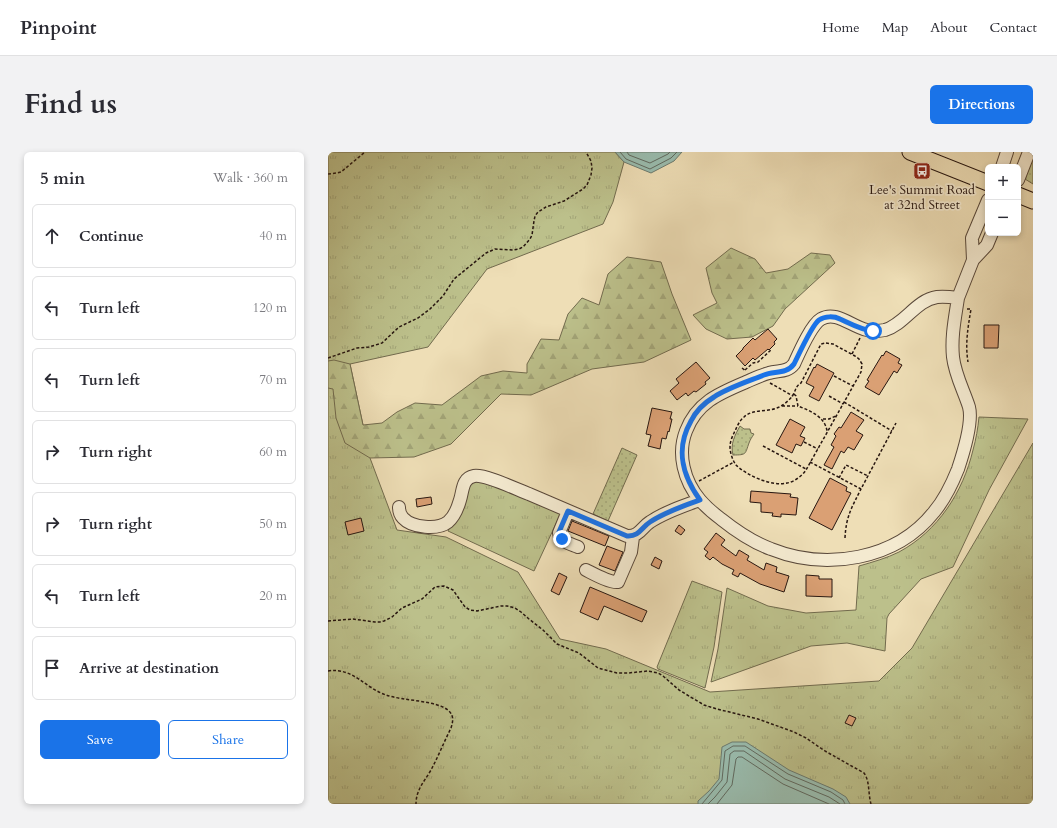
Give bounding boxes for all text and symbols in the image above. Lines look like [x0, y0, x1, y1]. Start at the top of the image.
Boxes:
text: Pinpoint [20, 15, 97, 41]
text: Home [822, 18, 860, 37]
text: Map [882, 18, 908, 37]
text: About [930, 18, 967, 37]
text: Contact [989, 18, 1037, 37]
text: Find us [24, 85, 117, 123]
button: Directions [930, 85, 1033, 124]
bus stop icon: Lee's Summit Road at 32nd Street [912, 161, 932, 181]
map controls [985, 164, 1021, 236]
button: + [985, 164, 1021, 200]
text: 5 min [40, 167, 85, 190]
text: Walk · 360 m [213, 169, 288, 187]
place label: Lee's Summit Road at 32nd Street [869, 181, 975, 214]
button: − [985, 200, 1021, 236]
icon: ahead [41, 225, 63, 247]
text: Continue [79, 226, 144, 246]
text: 40 m [259, 227, 287, 245]
icon: left [41, 297, 63, 319]
text: Turn left [79, 298, 140, 318]
text: 120 m [253, 299, 287, 317]
route start [864, 322, 882, 340]
icon: left [41, 369, 63, 391]
text: Turn left [79, 370, 140, 390]
text: 70 m [259, 371, 287, 389]
icon: right [41, 441, 63, 463]
text: Turn right [79, 442, 152, 462]
text: 60 m [259, 443, 287, 461]
icon: right [41, 513, 63, 535]
text: Turn right [79, 514, 152, 534]
text: 50 m [259, 515, 287, 533]
route end [553, 530, 571, 548]
icon: left [41, 585, 63, 607]
text: Turn left [79, 586, 140, 606]
text: 20 m [259, 587, 287, 605]
icon: arrive [41, 657, 63, 679]
text: Arrive at destination [79, 658, 219, 678]
button: Save [40, 720, 160, 759]
button: Share [168, 720, 288, 759]

